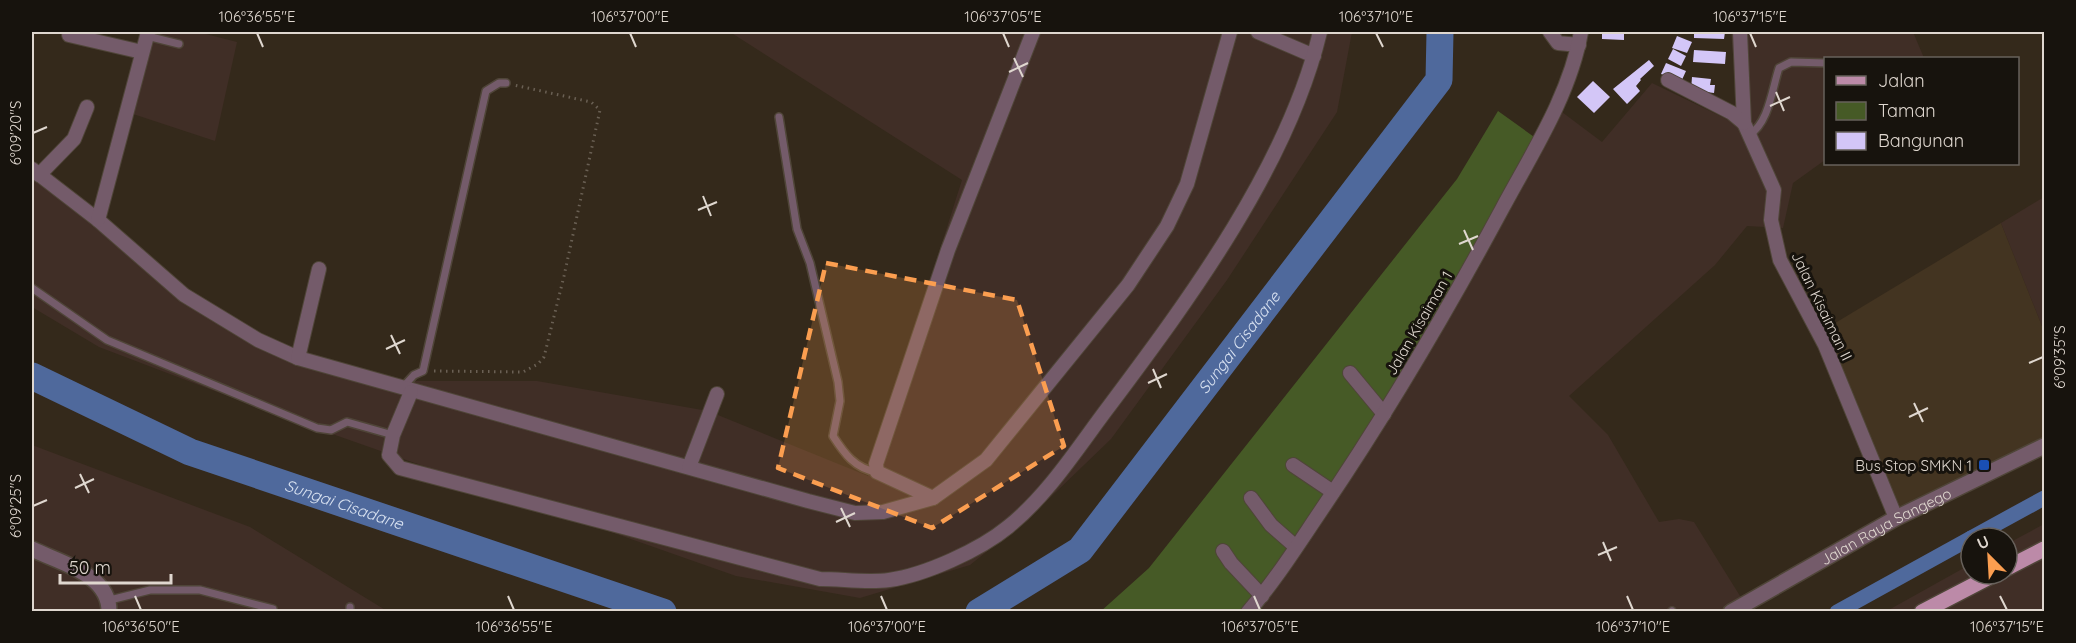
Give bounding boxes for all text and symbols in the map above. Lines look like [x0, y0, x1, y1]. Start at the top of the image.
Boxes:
text: 106°36'55"E [219, 7, 295, 26]
text: 106°37'00"E [591, 7, 669, 26]
text: 106°37'05"E [964, 7, 1042, 26]
text: 106°37'10"E [1339, 7, 1413, 26]
text: 106°37'15"E [1713, 7, 1787, 26]
legend [1824, 57, 2019, 165]
text: Jalan [1878, 69, 1925, 92]
text: Taman [1878, 99, 1936, 122]
text: 6°09'20"S [6, 101, 25, 165]
text: Bangunan [1878, 129, 1964, 152]
street label: Jalan Kisaiman II [1787, 248, 1857, 364]
street label: Jalan Kisaiman 1 [1382, 268, 1456, 378]
water label: Sungai Cisadane [1193, 286, 1285, 397]
text: 6°09'35"S [2050, 325, 2069, 389]
place label: Bus Stop SMKN 1 [1855, 456, 1972, 475]
marker: Bus Stop SMKN 1 [1977, 458, 1991, 472]
text: 6°09'25"S [6, 474, 25, 538]
water label: Sungai Cisadane [282, 475, 407, 534]
street label: Jalan Raya Sangego [1817, 483, 1954, 569]
north arrow [1959, 526, 2019, 586]
text: U [1974, 531, 1992, 554]
scale bar [60, 547, 171, 585]
text: 50 m [69, 556, 111, 579]
text: 106°36'50"E [102, 617, 180, 636]
text: 106°36'55"E [476, 617, 552, 636]
text: 106°37'00"E [848, 617, 926, 636]
text: 106°37'05"E [1221, 617, 1299, 636]
text: 106°37'10"E [1596, 617, 1670, 636]
text: 106°37'15"E [1970, 617, 2044, 636]

